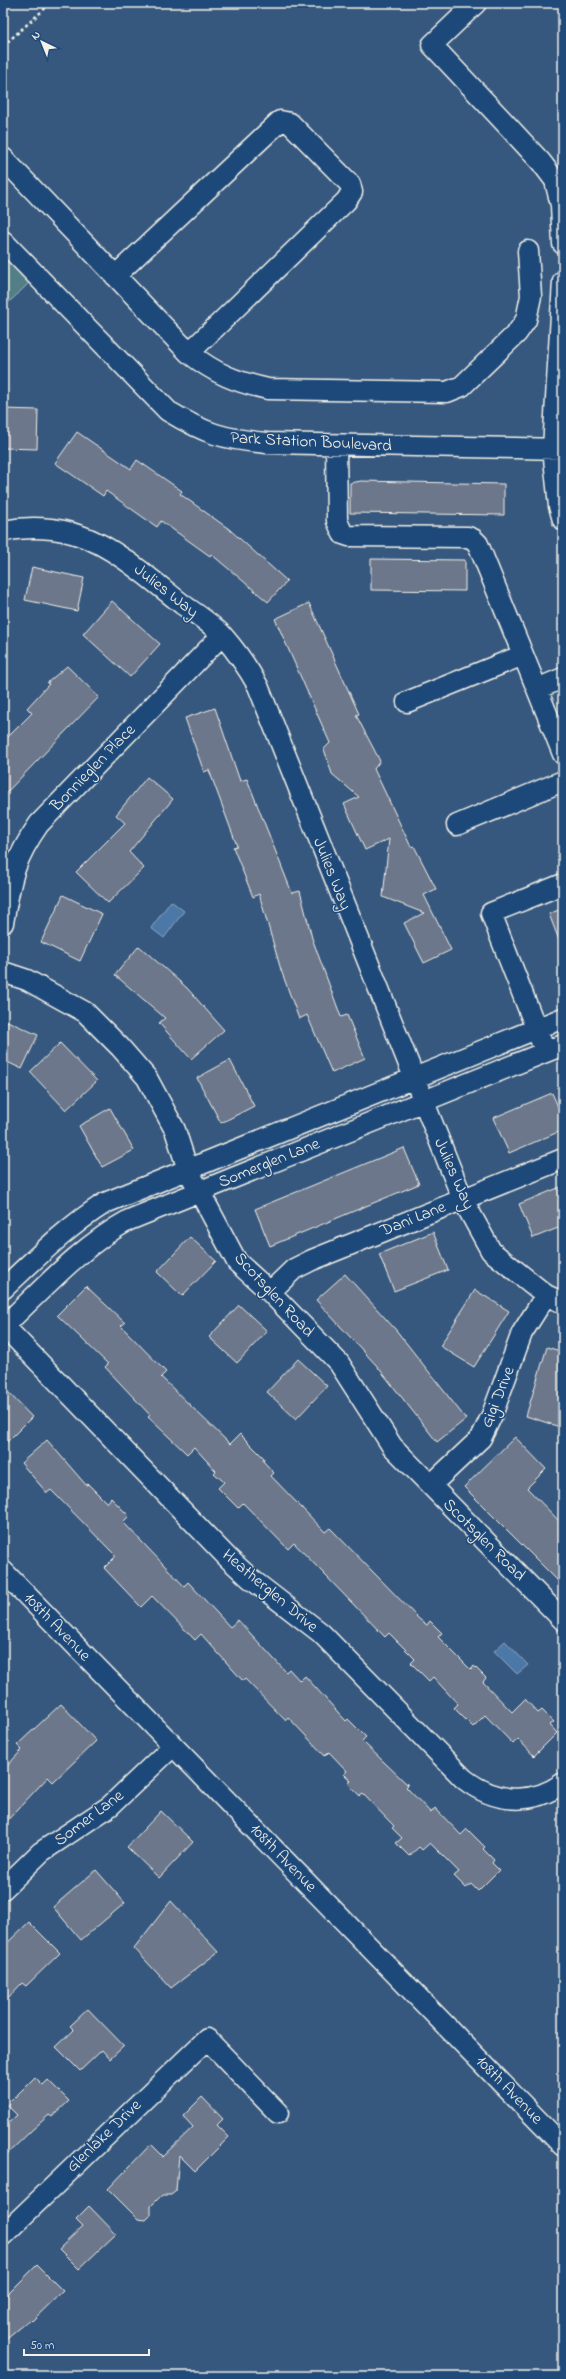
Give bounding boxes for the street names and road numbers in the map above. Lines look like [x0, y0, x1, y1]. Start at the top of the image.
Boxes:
street label: Park Station Boulevard [229, 425, 393, 459]
street label: Julies Way [128, 558, 204, 625]
street label: Bonnieglen Place [44, 718, 143, 820]
street label: Julies Way [305, 834, 358, 914]
street label: Somerglen Lane [215, 1131, 325, 1197]
street label: Julies Way [426, 1134, 481, 1214]
street label: Dani Lane [375, 1194, 450, 1244]
street label: Scotsglen Road [226, 1247, 321, 1345]
street label: Gigi Drive [474, 1362, 524, 1432]
street label: Scotsglen Road [435, 1493, 532, 1589]
street label: Heatherglen Drive [215, 1543, 324, 1641]
street label: 108th Avenue [17, 1587, 97, 1668]
street label: Somer Lane [49, 1783, 129, 1853]
street label: 108th Avenue [243, 1818, 323, 1899]
street label: 108th Avenue [469, 2050, 549, 2131]
street label: Glenlake Drive [61, 2093, 148, 2178]

